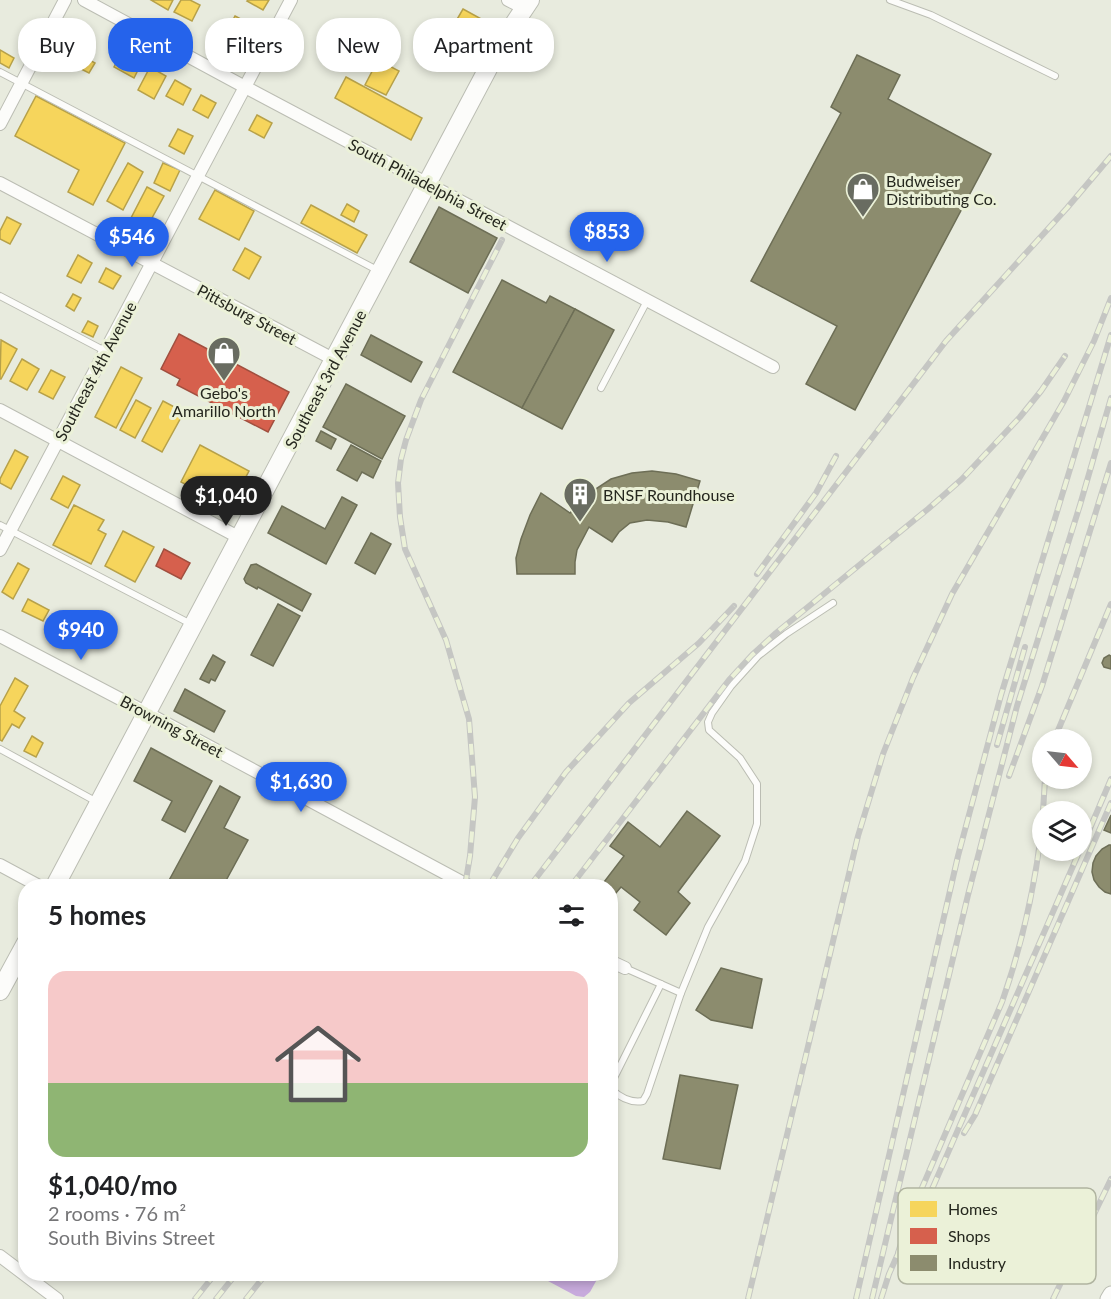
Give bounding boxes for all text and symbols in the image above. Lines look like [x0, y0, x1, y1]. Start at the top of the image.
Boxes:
chip: Buy [18, 18, 96, 72]
chip: Rent [108, 18, 193, 72]
chip: Filters [205, 18, 304, 72]
chip: New [316, 18, 401, 72]
chip: Apartment [413, 18, 554, 72]
street label: South Philadelphia Street [346, 134, 511, 234]
shop icon: Budweiser Distributing Co. [845, 171, 881, 218]
place label: Budweiser Distributing Co. [886, 171, 997, 208]
pin: $853 [571, 212, 643, 263]
pin: $546 [96, 217, 168, 268]
text: $853 [584, 219, 630, 243]
text: $546 [109, 224, 155, 248]
street label: Pittsburg Street [194, 280, 300, 348]
street label: Southeast 4th Avenue [50, 298, 140, 444]
street label: Southeast 3rd Avenue [280, 306, 370, 452]
shop icon: Gebo's Amarillo North [206, 335, 242, 382]
place label: Gebo's Amarillo North [172, 383, 276, 420]
pin: $1,040 [177, 476, 275, 527]
building icon: BNSF Roundhouse [562, 476, 598, 523]
text: $1,040 [195, 483, 257, 507]
place label: BNSF Roundhouse [603, 485, 735, 504]
pin: $940 [45, 610, 117, 661]
text: $940 [58, 617, 104, 641]
street label: Browning Street [117, 691, 227, 761]
north arrow [1032, 729, 1092, 789]
map controls [1032, 729, 1092, 861]
pin: $1,630 [252, 762, 350, 813]
text: $1,630 [270, 769, 332, 793]
button: layers [1032, 801, 1092, 861]
text: 5 homes [48, 899, 146, 931]
icon: filters [555, 899, 588, 932]
icon: home [264, 1010, 372, 1118]
text: $1,040/mo [48, 1169, 178, 1201]
legend [898, 1188, 1096, 1284]
text: Homes [948, 1199, 998, 1218]
text: 2 rooms · 76 m² [48, 1201, 186, 1225]
text: South Bivins Street [48, 1225, 215, 1249]
text: Shops [948, 1226, 991, 1245]
text: Industry [948, 1253, 1007, 1272]

